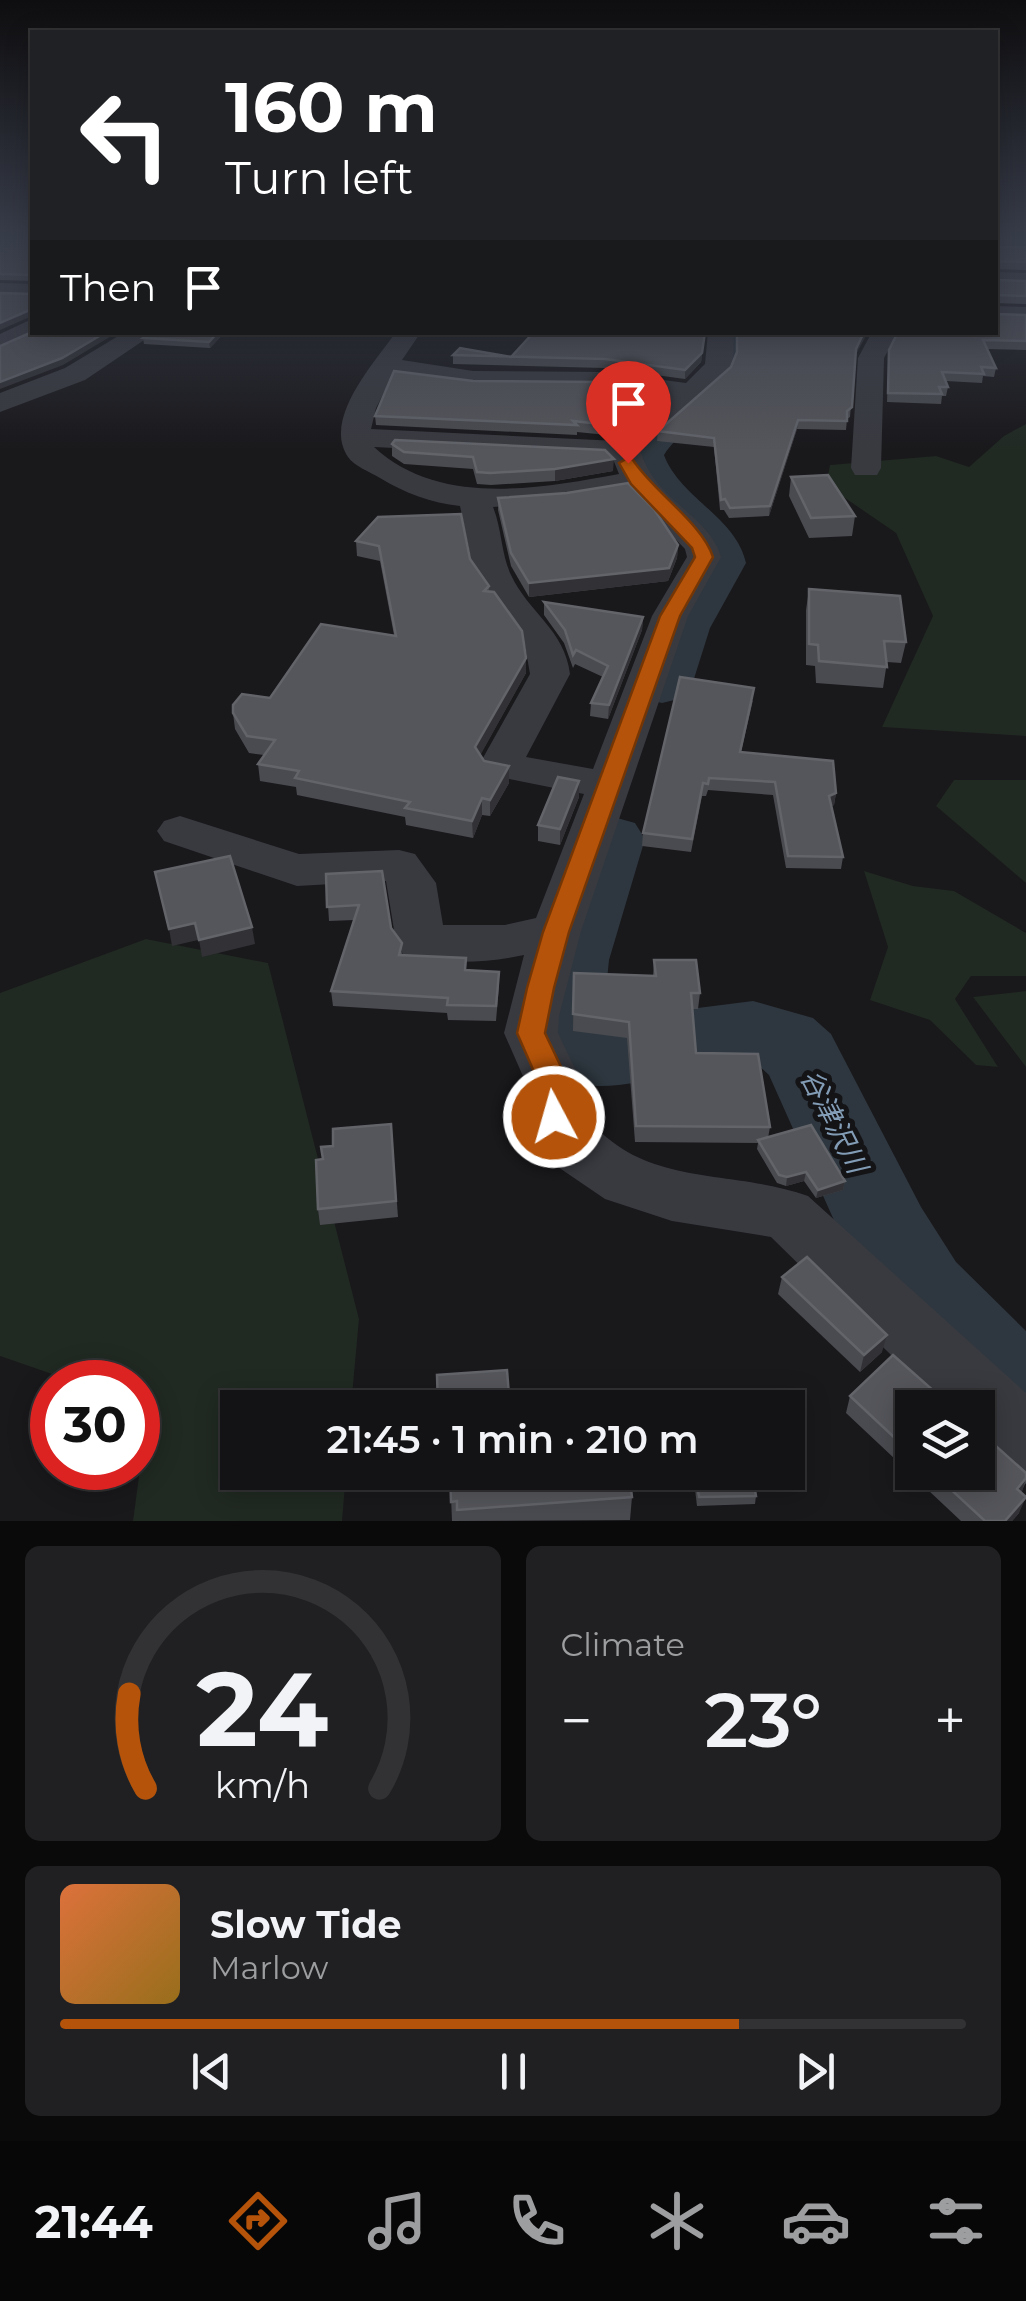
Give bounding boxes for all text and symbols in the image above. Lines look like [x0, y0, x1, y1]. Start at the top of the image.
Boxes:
text: 160 m [225, 64, 438, 150]
icon: left [60, 70, 190, 200]
text: Turn left [225, 150, 413, 205]
icon: arrive [176, 260, 231, 315]
text: Then [60, 264, 156, 311]
pin [586, 361, 671, 464]
icon: arrive [601, 376, 656, 431]
water label: 谷津沢川 [793, 1063, 876, 1181]
position arrow [502, 1065, 606, 1169]
speed limit sign: 30 [30, 1360, 160, 1490]
map controls [895, 1390, 995, 1490]
button: layers [895, 1390, 995, 1490]
text: 21:45 · 1 min · 210 m [326, 1416, 699, 1463]
text: Climate [561, 1625, 685, 1664]
text: 24 [197, 1645, 329, 1772]
text: 23° [704, 1674, 822, 1766]
text: − [561, 1687, 592, 1754]
text: + [934, 1687, 966, 1754]
text: km/h [215, 1763, 310, 1807]
text: Slow Tide [210, 1901, 402, 1948]
text: Marlow [210, 1948, 328, 1987]
icon: previous [184, 2044, 239, 2099]
icon: pause [486, 2044, 541, 2099]
icon: next [788, 2044, 843, 2099]
icon: directions [223, 2186, 293, 2256]
icon: music [362, 2186, 432, 2256]
icon: phone [502, 2186, 572, 2256]
icon: climate [642, 2186, 712, 2256]
icon: car [781, 2186, 851, 2256]
icon: filters [921, 2186, 991, 2256]
text: 21:44 [35, 2194, 153, 2249]

